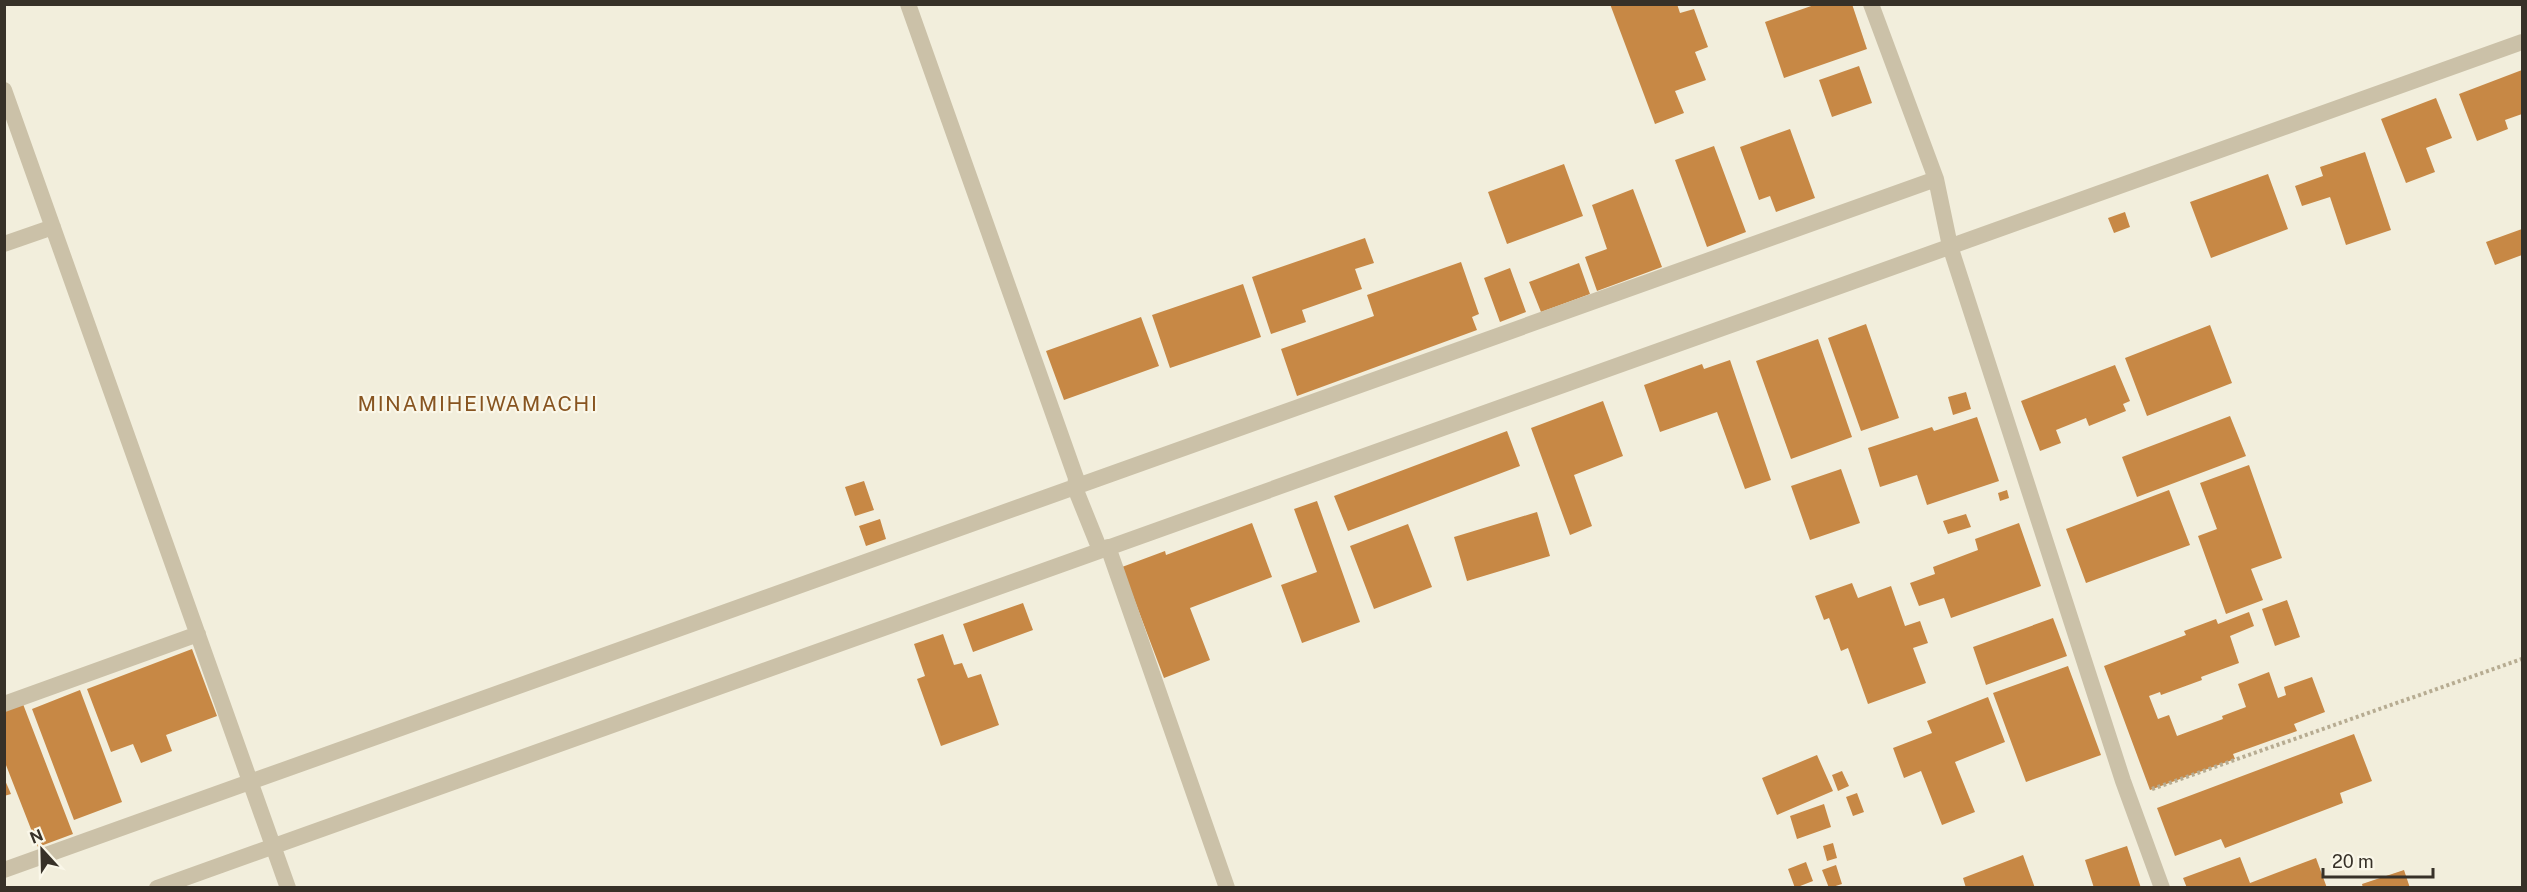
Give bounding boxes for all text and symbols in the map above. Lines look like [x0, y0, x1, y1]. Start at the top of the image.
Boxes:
district label: MINAMIHEIWAMACHI [358, 391, 598, 416]
north arrow [12, 820, 72, 880]
text: N [27, 825, 46, 848]
scale bar [2323, 841, 2432, 879]
text: 20 m [2332, 851, 2374, 872]

